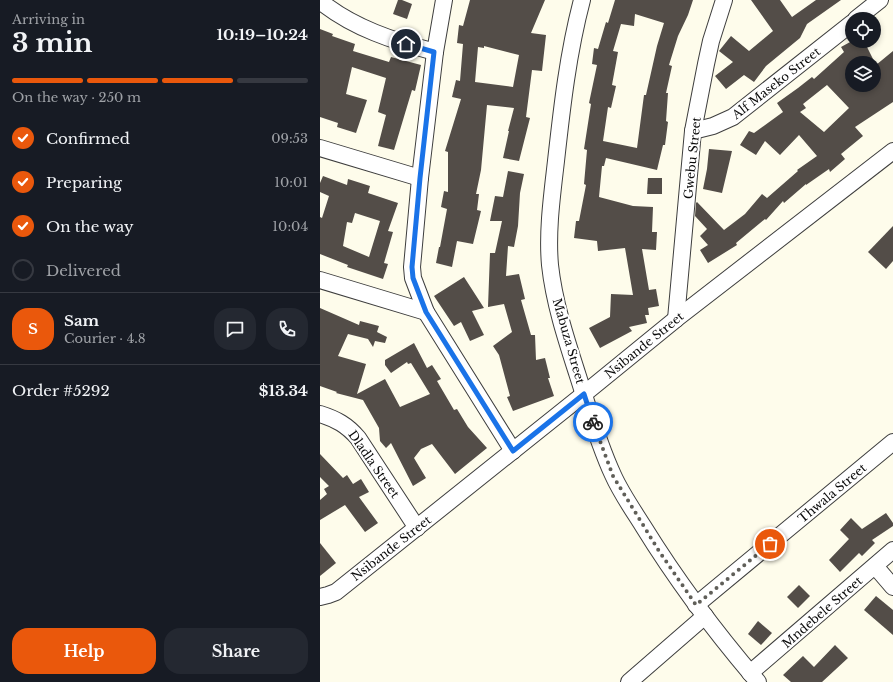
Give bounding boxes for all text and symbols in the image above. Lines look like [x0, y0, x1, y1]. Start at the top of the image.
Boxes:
text: Arriving in [12, 11, 85, 28]
map controls [845, 12, 881, 92]
button: locate [845, 12, 881, 48]
text: 10:19–10:24 [216, 25, 308, 44]
text: 3 min [12, 27, 93, 59]
pin [389, 27, 423, 61]
icon: home [395, 33, 417, 55]
street label: Alf Maseko Street [728, 44, 824, 123]
button: layers [845, 56, 881, 92]
text: On the way · 250 m [12, 89, 141, 106]
street label: Gwebu Street [680, 116, 704, 200]
icon: check [12, 127, 34, 149]
text: Confirmed [46, 129, 130, 148]
text: 09:53 [271, 130, 308, 147]
icon: check [12, 171, 34, 193]
text: Preparing [46, 173, 122, 192]
text: 10:01 [274, 174, 308, 191]
icon: check [12, 215, 34, 237]
text: On the way [46, 217, 134, 236]
text: 10:04 [272, 218, 308, 235]
text: Delivered [46, 261, 121, 280]
street label: Mabuza Street [550, 296, 589, 386]
button: chat [214, 308, 256, 350]
button: phone [266, 308, 308, 350]
street label: Nsibande Street [601, 308, 687, 381]
text: Sam [64, 311, 99, 330]
text: S [28, 319, 38, 338]
text: Courier · 4.8 [64, 330, 146, 347]
text: Order #5292 [12, 381, 110, 400]
text: $13.34 [259, 381, 308, 400]
courier [573, 402, 613, 442]
icon: bike [582, 411, 604, 433]
street label: Dladla Street [345, 427, 403, 501]
street label: Thwala Street [795, 460, 869, 526]
street label: Nsibande Street [348, 512, 434, 584]
pin [753, 527, 787, 561]
icon: bag [759, 533, 781, 555]
street label: Mndebele Street [779, 573, 866, 651]
button: Help [12, 628, 156, 674]
button: Share [164, 628, 308, 674]

